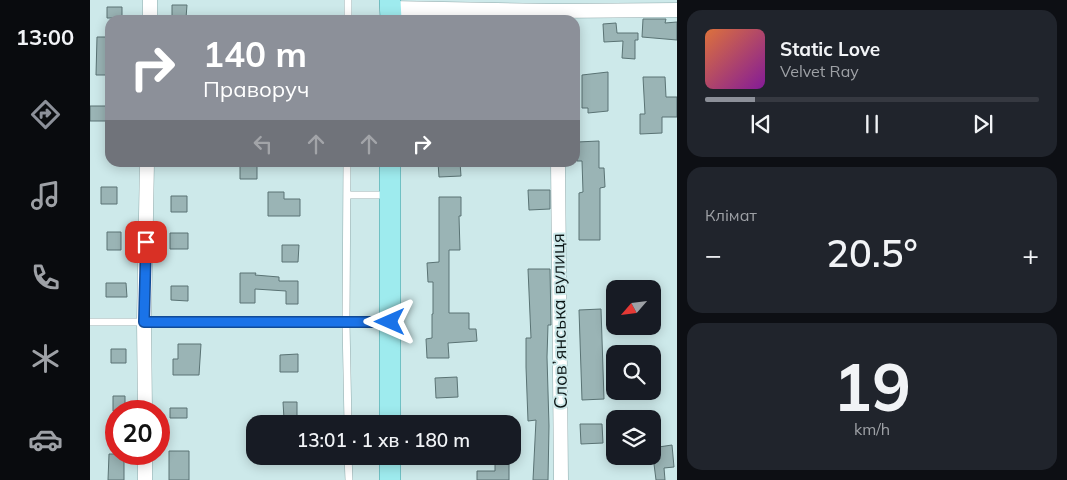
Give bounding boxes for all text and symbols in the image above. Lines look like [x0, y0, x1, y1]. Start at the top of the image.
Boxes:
text: 13:00 [16, 23, 74, 51]
text: 140 m [203, 32, 307, 76]
icon: right [120, 35, 185, 100]
text: Static Love [780, 37, 880, 61]
text: Velvet Ray [780, 61, 859, 81]
text: Праворуч [203, 75, 309, 103]
icon: directions [28, 97, 63, 132]
icon: previous [747, 110, 775, 138]
icon: pause [858, 110, 886, 138]
icon: next [969, 110, 997, 138]
icon: left [249, 130, 277, 158]
icon: ahead [302, 130, 330, 158]
icon: ahead [355, 130, 383, 158]
icon: right [408, 130, 436, 158]
icon: music [28, 178, 63, 213]
text: Клімат [705, 205, 757, 225]
pin [125, 221, 167, 263]
icon: arrive [132, 228, 160, 256]
text: 20.5° [826, 229, 918, 277]
street label: Словʼянська вулиця [546, 233, 572, 409]
text: − [705, 237, 722, 272]
text: + [1022, 237, 1039, 272]
icon: phone [28, 260, 63, 295]
north arrow [606, 280, 661, 335]
map controls [606, 280, 661, 465]
position arrow [363, 295, 415, 347]
icon: climate [28, 341, 63, 376]
button: search [606, 345, 661, 400]
text: 19 [833, 346, 911, 427]
speed limit sign: 20 [105, 400, 170, 465]
button: layers [606, 410, 661, 465]
text: km/h [854, 419, 890, 439]
icon: car [28, 422, 63, 457]
text: 13:01 · 1 хв · 180 m [297, 428, 470, 452]

